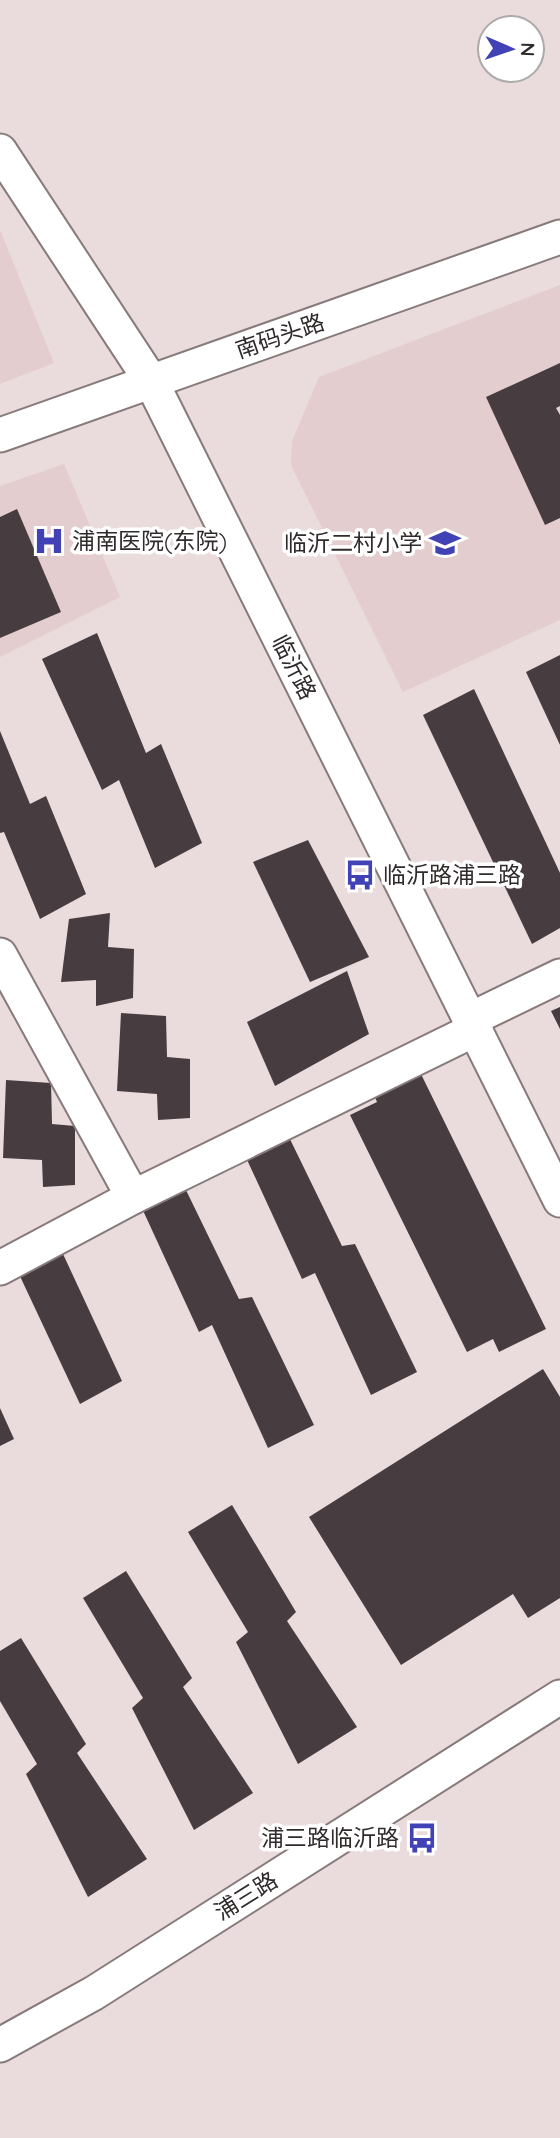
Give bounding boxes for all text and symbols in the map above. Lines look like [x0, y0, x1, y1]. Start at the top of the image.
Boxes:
north arrow [476, 14, 546, 84]
text: N [516, 42, 540, 57]
street label: 南码头路 [232, 307, 328, 364]
hospital icon: 浦南医院(东院) [32, 524, 66, 558]
place label: 浦南医院(东院) [72, 526, 227, 555]
school or university icon: 临沂二村小学 [428, 526, 462, 560]
place label: 临沂二村小学 [284, 528, 422, 557]
street label: 临沂路 [266, 629, 323, 704]
bus stop icon: 临沂路浦三路 [343, 858, 377, 892]
place label: 临沂路浦三路 [383, 860, 521, 889]
bus stop icon: 浦三路临沂路 [405, 1821, 439, 1855]
place label: 浦三路临沂路 [261, 1823, 399, 1852]
street label: 浦三路 [209, 1865, 283, 1926]

